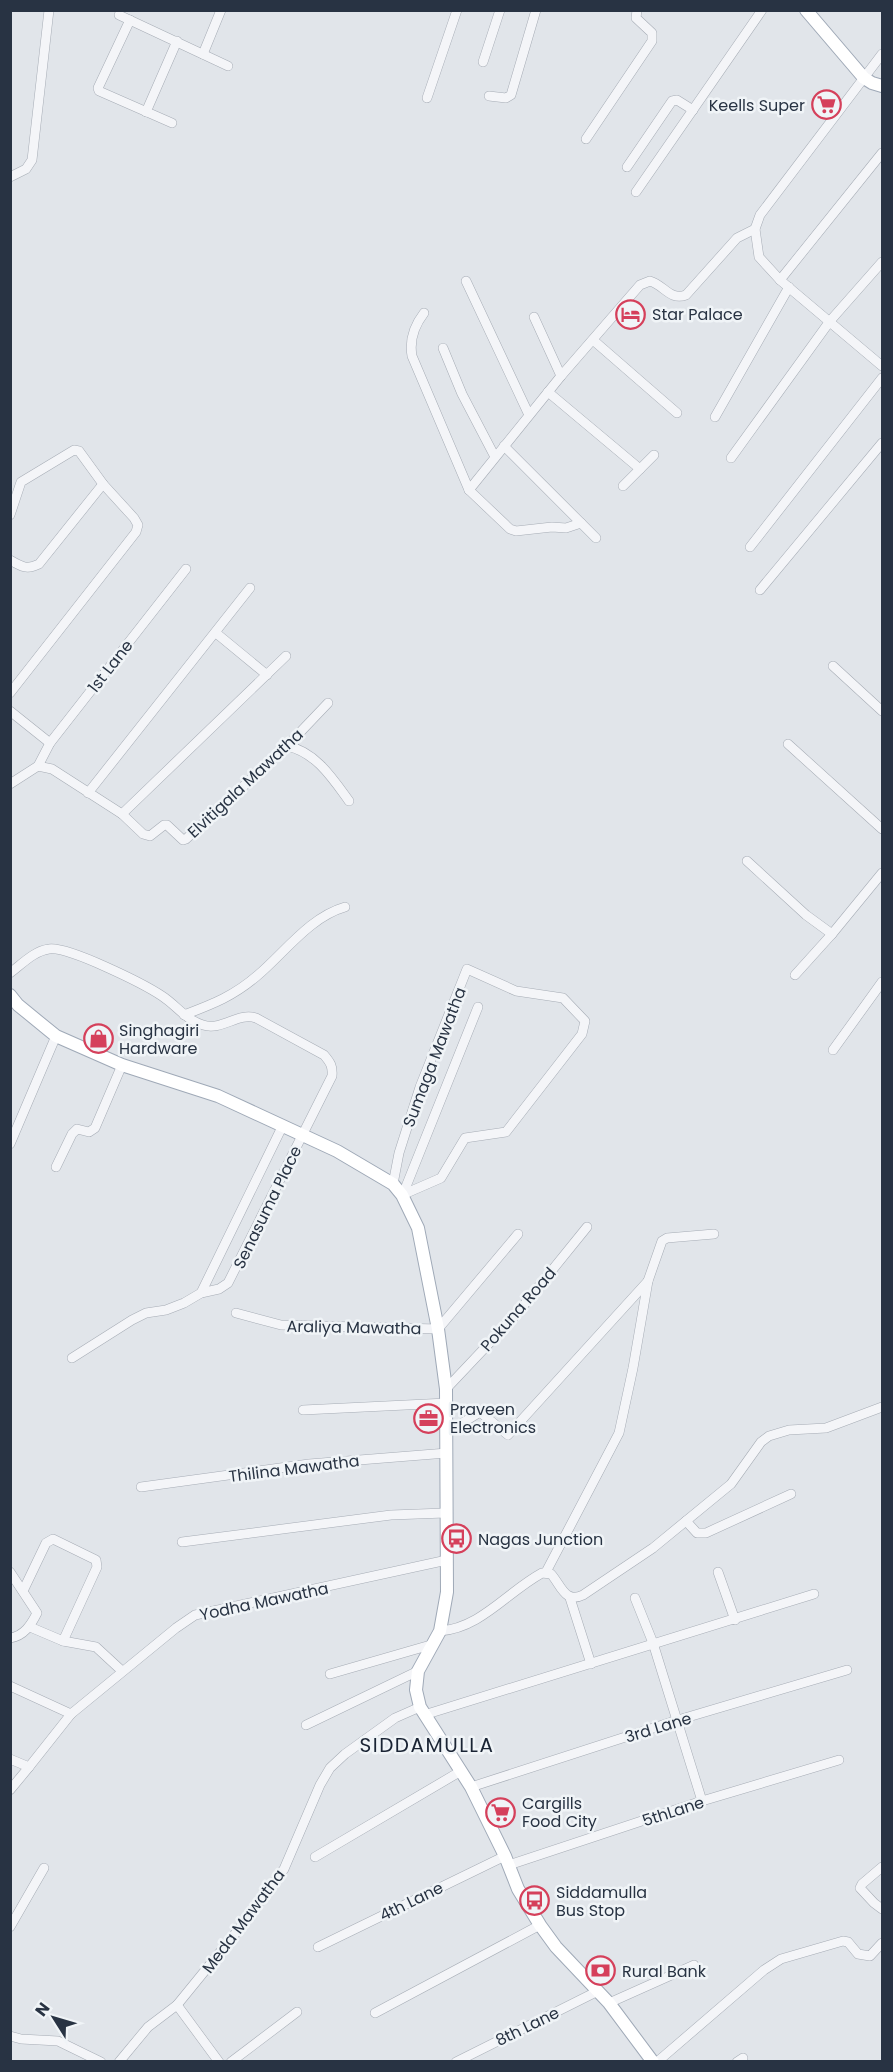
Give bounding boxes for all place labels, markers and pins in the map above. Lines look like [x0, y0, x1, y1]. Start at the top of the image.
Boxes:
supermarket icon: Keells Super [810, 89, 842, 121]
place label: Keells Super [709, 94, 805, 117]
hotel icon: Star Palace [615, 298, 647, 330]
place label: Star Palace [652, 303, 743, 326]
place label: Singhagiri Hardware [119, 1019, 199, 1060]
shop icon: Singhagiri Hardware [82, 1023, 114, 1055]
place label: Praveen Electronics [450, 1398, 536, 1439]
office icon: Praveen Electronics [413, 1402, 445, 1434]
bus stop icon: Nagas Junction [441, 1523, 473, 1555]
place label: Nagas Junction [478, 1528, 603, 1551]
place label: Cargills Food City [522, 1792, 597, 1833]
supermarket icon: Cargills Food City [485, 1796, 517, 1828]
place label: Siddamulla Bus Stop [556, 1881, 647, 1922]
bus stop icon: Siddamulla Bus Stop [519, 1885, 551, 1917]
bank icon: Rural Bank [585, 1955, 617, 1987]
place label: Rural Bank [622, 1960, 707, 1983]

